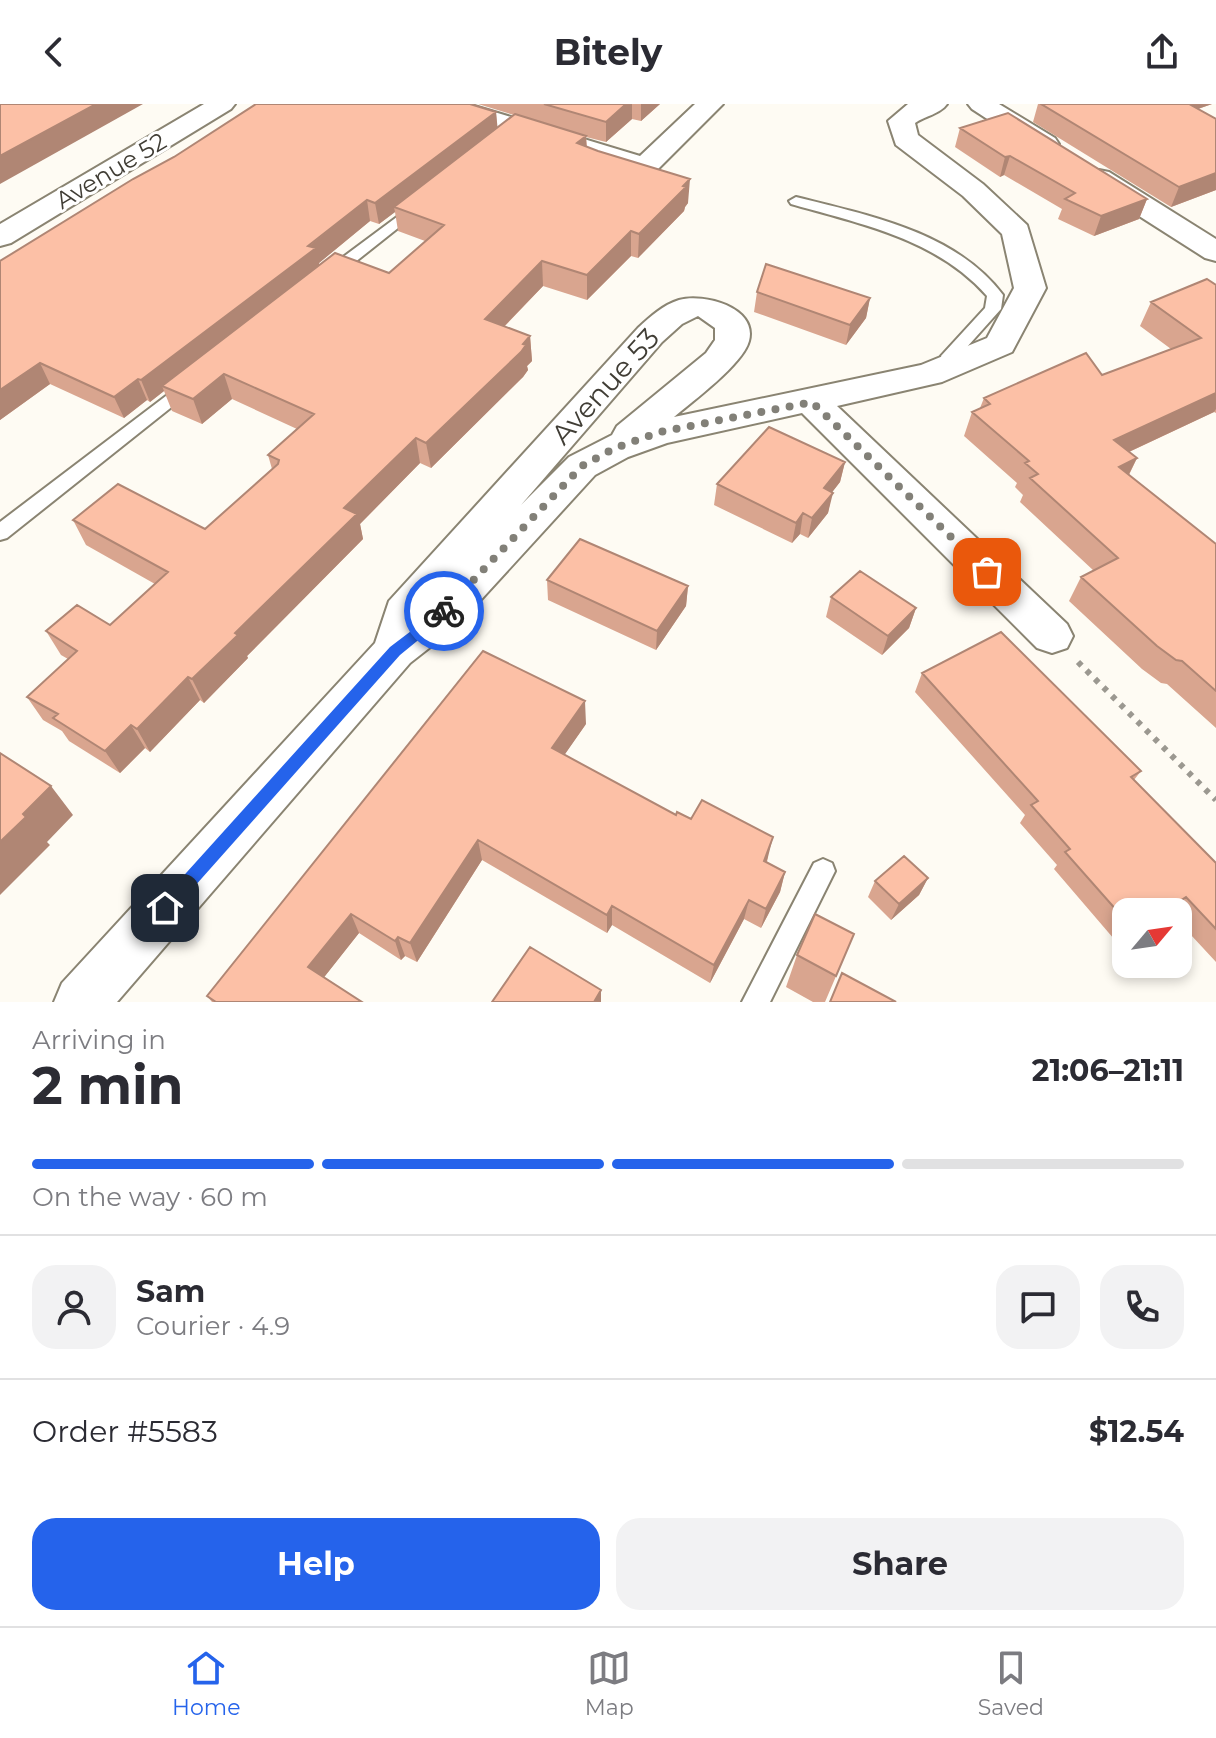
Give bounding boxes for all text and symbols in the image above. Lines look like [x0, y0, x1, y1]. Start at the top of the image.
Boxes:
icon: back [32, 30, 76, 74]
text: Bitely [554, 30, 662, 74]
icon: share [1140, 30, 1184, 74]
street label: Avenue 52 [50, 126, 171, 215]
street label: Avenue 53 [544, 321, 666, 451]
pin [953, 538, 1021, 606]
icon: bag [965, 550, 1009, 594]
courier [404, 571, 484, 651]
icon: bike [422, 589, 466, 633]
pin [131, 874, 199, 942]
icon: home [143, 886, 187, 930]
north arrow [1112, 898, 1192, 978]
map controls [1112, 898, 1192, 978]
text: Arriving in [32, 1024, 166, 1056]
text: 21:06–21:11 [1032, 1052, 1184, 1089]
text: 2 min [32, 1054, 184, 1117]
text: On the way · 60 m [32, 1181, 268, 1213]
button: person [32, 1265, 116, 1349]
button: chat [996, 1265, 1080, 1349]
button: phone [1100, 1265, 1184, 1349]
text: Sam [136, 1273, 205, 1310]
text: Courier · 4.9 [136, 1310, 290, 1342]
text: Order #5583 [32, 1413, 218, 1450]
text: $12.54 [1089, 1413, 1184, 1450]
button: Help [32, 1518, 600, 1610]
button: Share [616, 1518, 1184, 1610]
tab: Home [172, 1646, 240, 1721]
tab: Map [585, 1646, 634, 1721]
tab: Saved [978, 1646, 1044, 1721]

